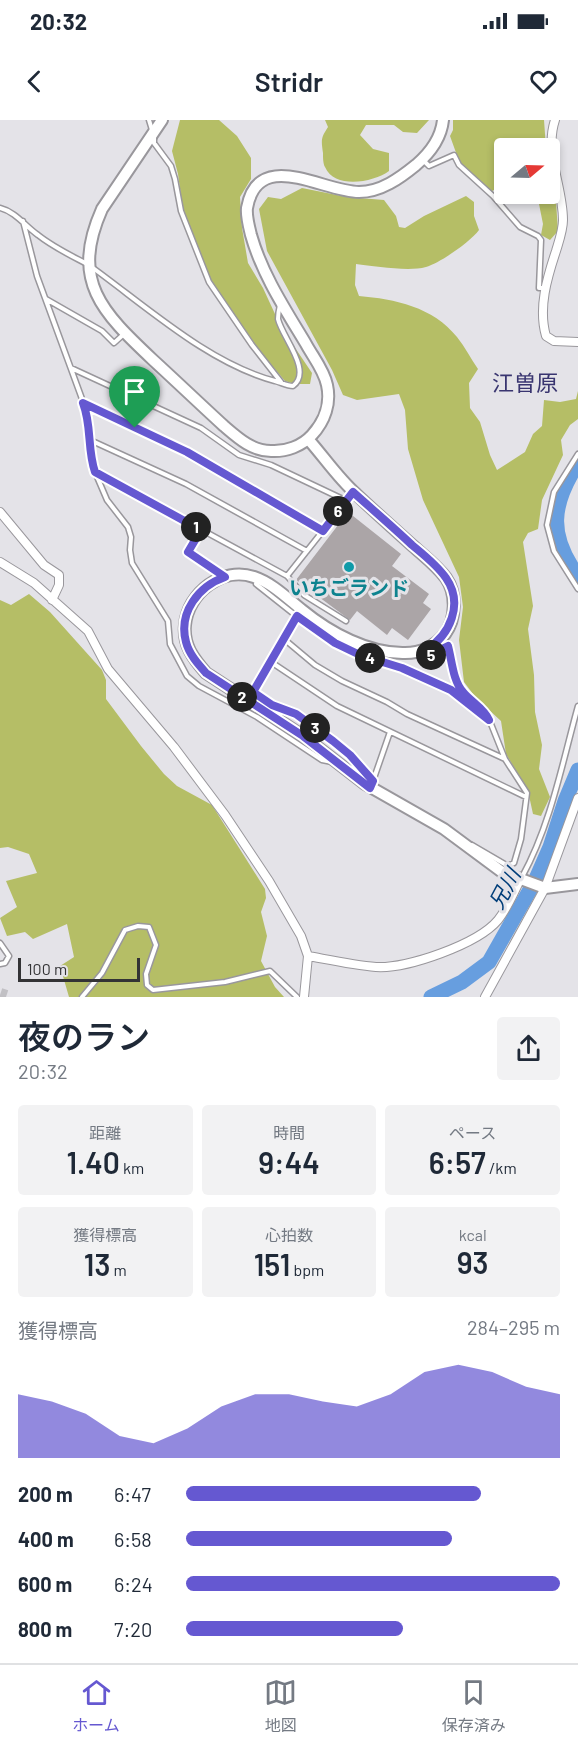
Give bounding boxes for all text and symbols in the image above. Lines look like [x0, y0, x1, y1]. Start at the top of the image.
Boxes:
text: 20:32 [30, 8, 87, 34]
icon: back [18, 65, 51, 98]
text: Stridr [255, 65, 323, 97]
icon: heart [527, 65, 560, 98]
north arrow [494, 138, 560, 204]
map controls [494, 138, 560, 204]
pin [109, 366, 160, 428]
district label: 江曽原 [492, 369, 558, 395]
icon: arrive [118, 375, 151, 408]
pin: 6 [323, 496, 353, 526]
text: 6 [334, 501, 342, 520]
pin: 1 [181, 512, 211, 542]
text: 1 [193, 517, 199, 536]
marker: いちごランド [342, 560, 356, 574]
place label: いちごランド [289, 575, 409, 599]
pin: 5 [416, 640, 446, 670]
pin: 4 [355, 643, 385, 673]
text: 5 [427, 645, 435, 664]
text: 4 [365, 648, 375, 667]
pin: 2 [227, 682, 257, 712]
text: 2 [238, 687, 246, 706]
pin: 3 [300, 713, 330, 743]
text: 3 [311, 718, 319, 737]
water label: 兄川 [483, 862, 526, 913]
scale bar [18, 955, 140, 983]
text: 100 m [27, 959, 67, 978]
text: 夜のラン [18, 1016, 150, 1056]
button: share [497, 1017, 560, 1080]
text: 20:32 [18, 1059, 68, 1083]
text: 距離 [89, 1123, 121, 1142]
text: 時間 [273, 1123, 305, 1142]
text: ペース [449, 1123, 496, 1142]
text: 1.40 [66, 1144, 120, 1180]
text: 9:44 [258, 1144, 320, 1180]
text: 6:57 [429, 1144, 486, 1180]
text: km [120, 1158, 144, 1177]
text: /km [486, 1158, 517, 1177]
text: 獲得標高 [73, 1225, 137, 1244]
text: 心拍数 [265, 1225, 313, 1244]
text: kcal [459, 1225, 487, 1244]
text: 93 [457, 1244, 489, 1280]
text: 13 [84, 1246, 110, 1282]
text: 151 [254, 1246, 290, 1282]
text: m [110, 1260, 127, 1279]
text: bpm [290, 1260, 324, 1279]
text: 284–295 m [467, 1315, 560, 1339]
text: 獲得標高 [18, 1318, 98, 1342]
text: 200 m [18, 1482, 73, 1506]
text: 6:47 [114, 1482, 151, 1506]
text: 400 m [18, 1527, 74, 1551]
text: 6:58 [114, 1527, 152, 1551]
text: 600 m [18, 1572, 72, 1596]
text: 6:24 [114, 1572, 153, 1596]
text: 800 m [18, 1617, 72, 1641]
text: 7:20 [114, 1617, 152, 1641]
tab: ホーム [72, 1676, 120, 1736]
tab: 地図 [264, 1676, 297, 1736]
tab: 保存済み [442, 1676, 506, 1736]

